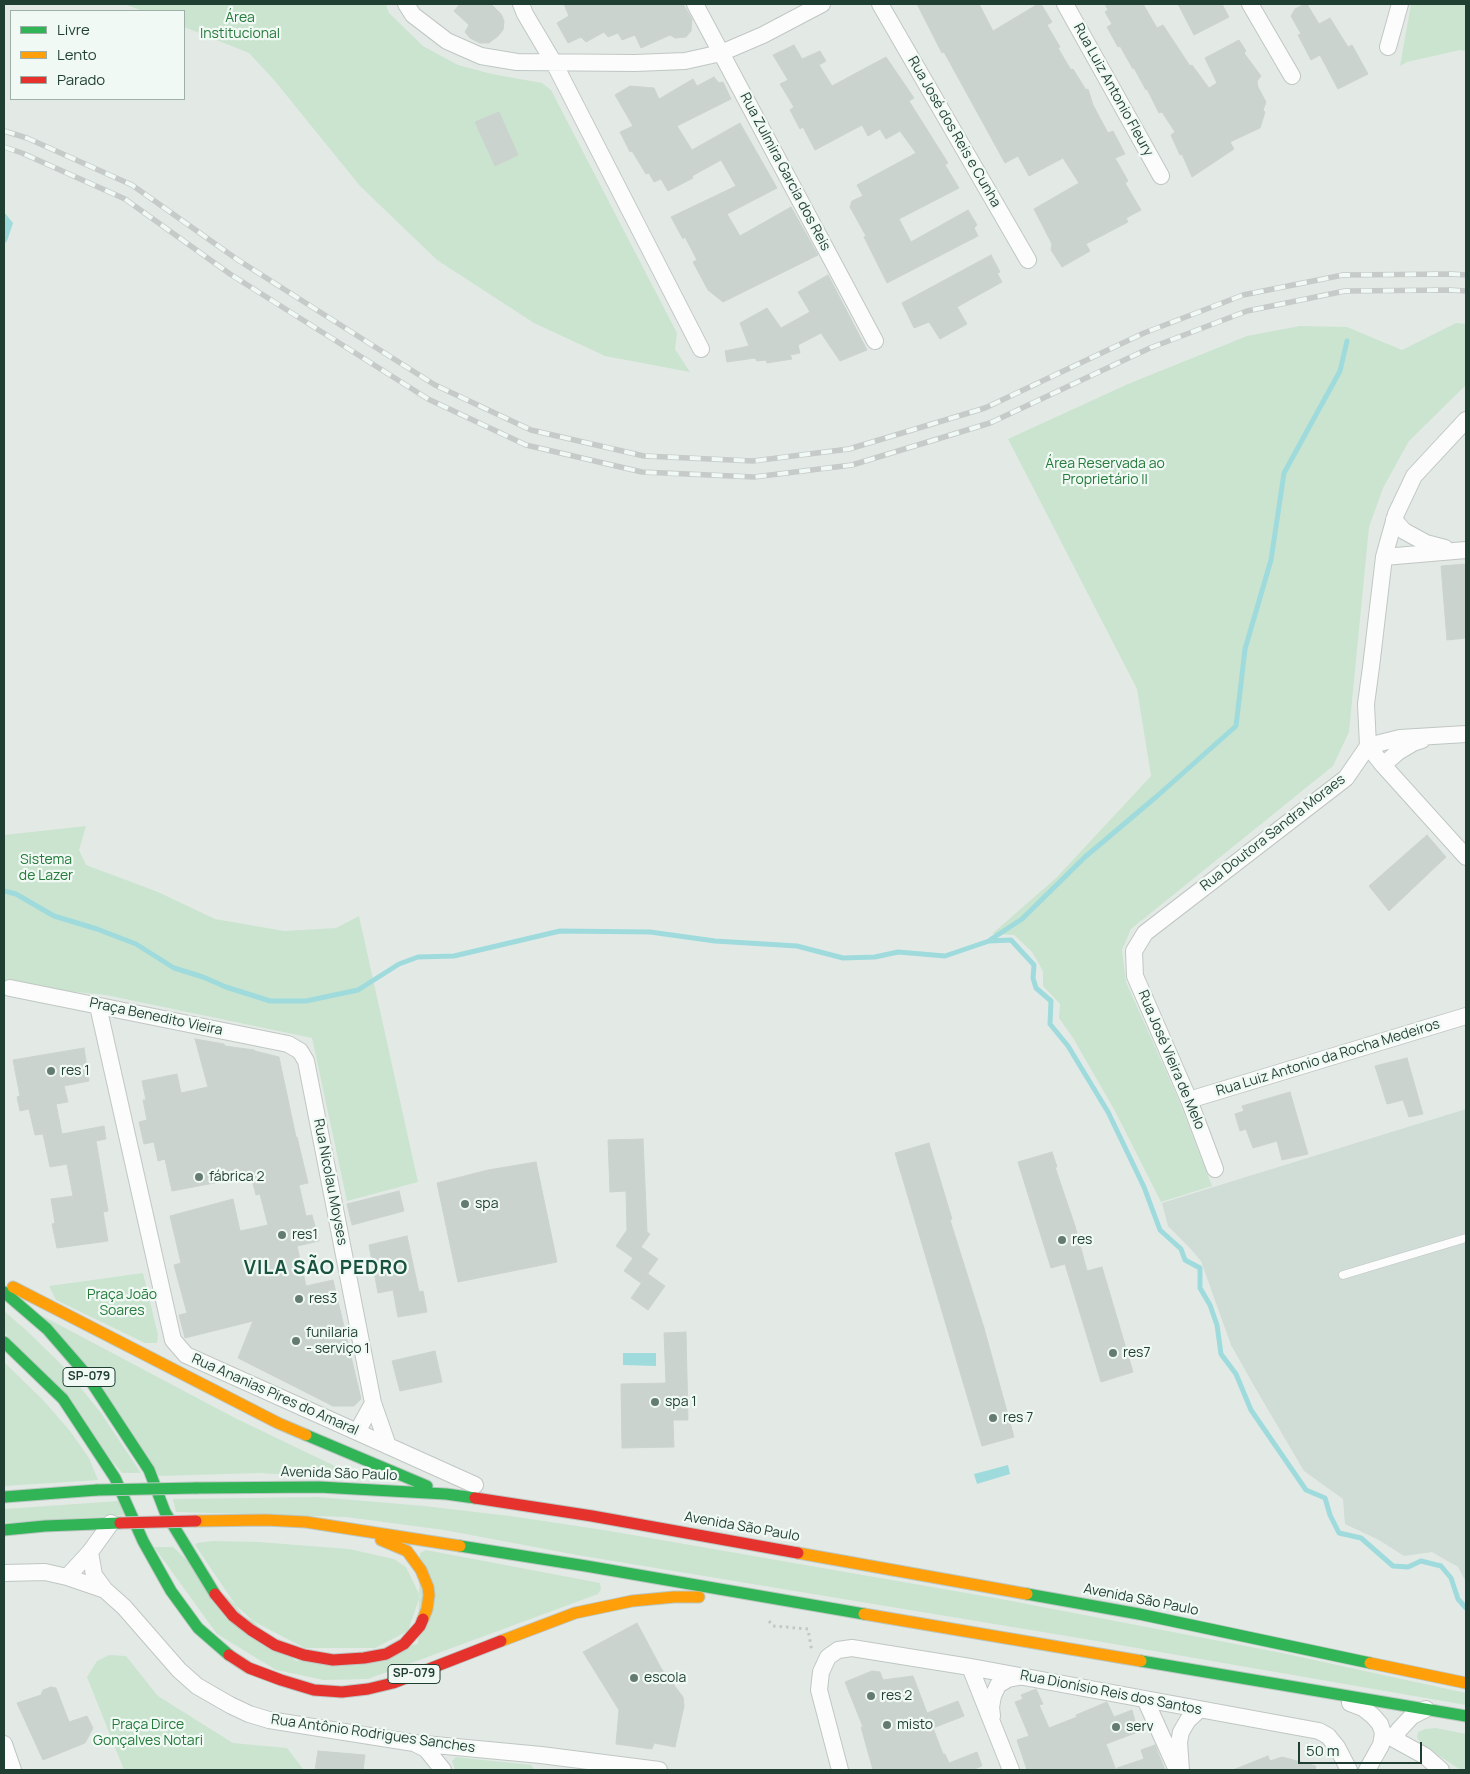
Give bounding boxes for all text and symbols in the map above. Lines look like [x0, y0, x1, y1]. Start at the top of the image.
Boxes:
legend [10, 10, 185, 100]
park label: Área Institucional [200, 10, 280, 42]
text: Livre [57, 19, 90, 40]
street label: Rua Luiz Antonio Fleury [1069, 21, 1157, 159]
text: Lento [57, 44, 97, 65]
street label: Rua José dos Reis e Cunha [904, 54, 1004, 210]
text: Parado [57, 69, 105, 90]
street label: Rua Zulmira Garcia dos Reis [736, 90, 834, 254]
park label: Área Reservada ao Proprietário II [1045, 456, 1165, 488]
street label: Rua Doutora Sandra Moraes [1197, 771, 1349, 895]
park label: Sistema de Lazer [19, 852, 73, 884]
street label: Rua José Vieira de Melo [1134, 988, 1208, 1132]
street label: Praça Benedito Vieira [88, 995, 224, 1039]
street label: Rua Luiz Antonio da Rocha Medeiros [1214, 1016, 1442, 1100]
place label: res 1 [61, 1063, 90, 1079]
marker: res 1 [45, 1065, 57, 1077]
street label: Rua Nicolau Moyses [309, 1117, 351, 1247]
place label: fábrica 2 [209, 1169, 264, 1185]
marker: fábrica 2 [193, 1171, 205, 1183]
place label: spa [475, 1196, 498, 1212]
marker: spa [459, 1198, 471, 1210]
place label: res1 [292, 1227, 318, 1243]
marker: res1 [276, 1229, 288, 1241]
place label: res [1072, 1232, 1092, 1248]
marker: res [1056, 1234, 1068, 1246]
district label: VILA SÃO PEDRO [242, 1258, 410, 1280]
park label: Praça João Soares [87, 1287, 157, 1320]
place label: res3 [309, 1291, 337, 1307]
marker: res3 [293, 1293, 305, 1305]
place label: funilaria - serviço 1 [306, 1325, 370, 1358]
marker: funilaria - serviço 1 [290, 1335, 302, 1347]
place label: res7 [1123, 1345, 1150, 1361]
marker: res7 [1107, 1347, 1119, 1359]
street label: Rua Ananias Pires do Amaral [189, 1351, 361, 1439]
road number: SP-079 [63, 1368, 115, 1386]
place label: spa 1 [665, 1394, 697, 1410]
marker: spa 1 [649, 1396, 661, 1408]
place label: res 7 [1003, 1410, 1033, 1426]
marker: res 7 [987, 1412, 999, 1424]
street label: Avenida São Paulo [280, 1464, 398, 1484]
street label: Avenida São Paulo [683, 1509, 801, 1545]
street label: Avenida São Paulo [1082, 1581, 1200, 1619]
road number: SP-079 [388, 1665, 440, 1684]
street label: Rua Dionísio Reis dos Santos [1019, 1667, 1203, 1719]
place label: escola [644, 1670, 686, 1686]
marker: escola [628, 1672, 640, 1684]
place label: res 2 [881, 1688, 912, 1704]
marker: res 2 [865, 1690, 877, 1702]
street label: Rua Antônio Rodrigues Sanches [270, 1711, 476, 1757]
park label: Praça Dirce Gonçalves Notari [93, 1717, 203, 1750]
place label: misto [897, 1717, 933, 1733]
marker: misto [881, 1719, 893, 1731]
place label: serv [1126, 1719, 1154, 1735]
marker: serv [1110, 1721, 1122, 1733]
scale bar [1300, 1732, 1424, 1764]
text: 50 m [1306, 1740, 1340, 1761]

